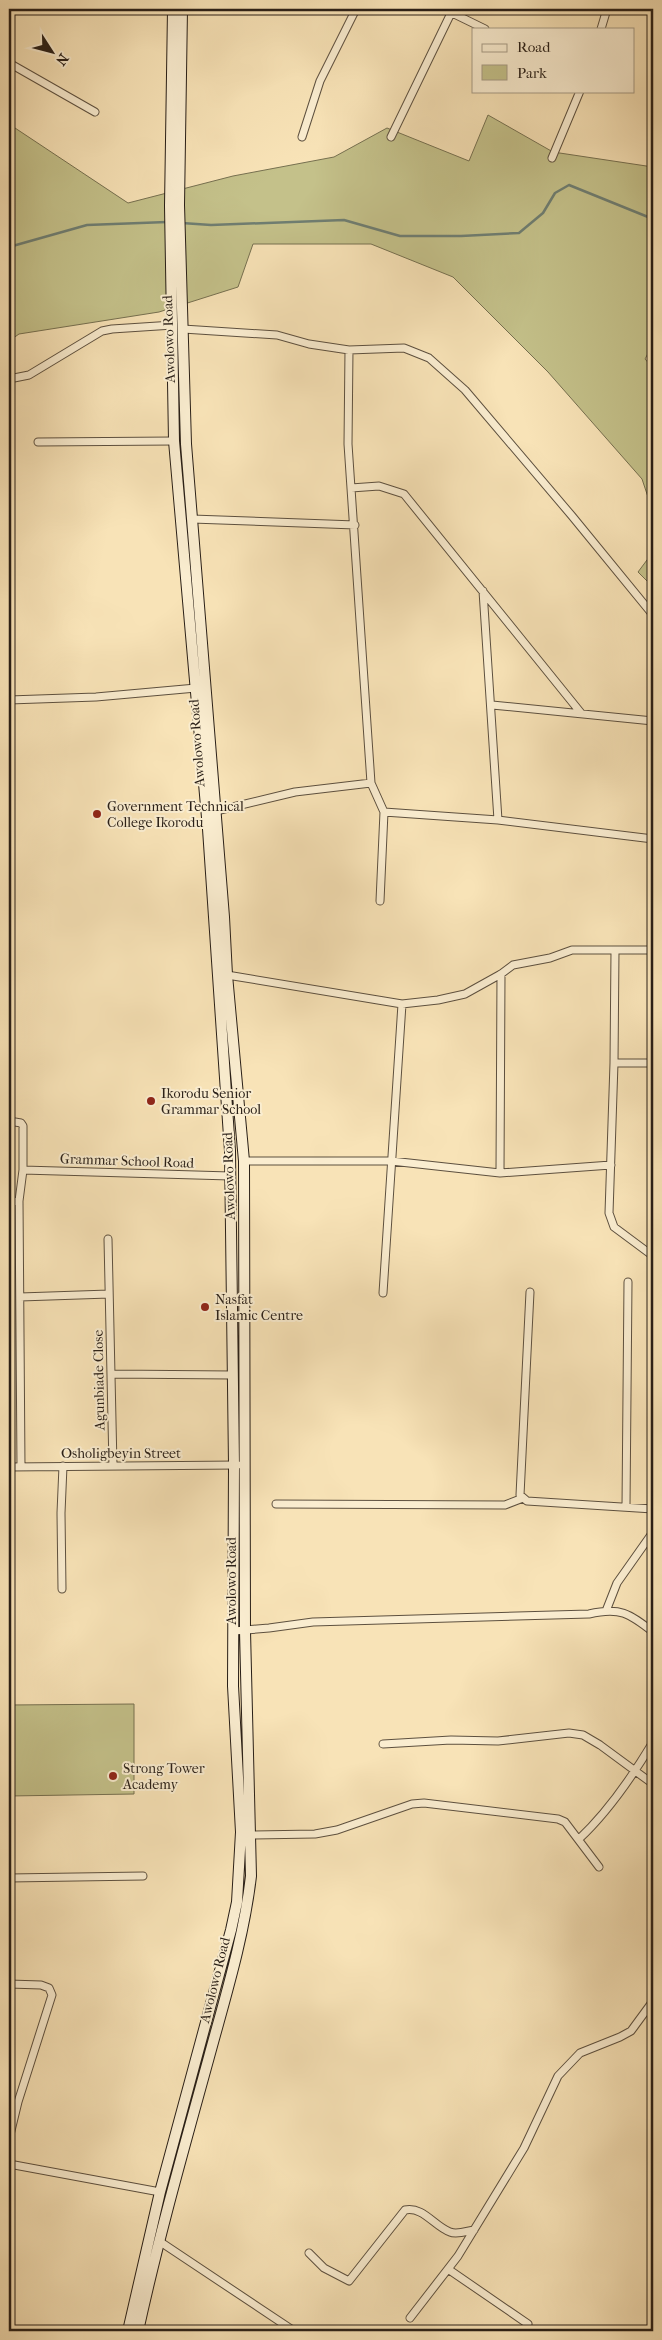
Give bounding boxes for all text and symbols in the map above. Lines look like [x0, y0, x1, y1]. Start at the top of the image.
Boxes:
north arrow [28, 28, 78, 78]
legend [472, 28, 634, 92]
text: Road [517, 38, 551, 56]
text: N [52, 50, 72, 69]
text: Park [517, 64, 547, 82]
street label: Awolowo Road [159, 295, 179, 384]
street label: Awolowo Road [185, 698, 209, 788]
place label: Government Technical College Ikorodu [107, 798, 244, 831]
marker: Government Technical College Ikorodu [91, 808, 103, 820]
place label: Ikorodu Senior Grammar School [161, 1085, 261, 1118]
marker: Ikorodu Senior Grammar School [145, 1095, 157, 1107]
street label: Awolowo Road [219, 1132, 239, 1221]
street label: Grammar School Road [60, 1150, 195, 1172]
place label: Nasfat Islamic Centre [215, 1291, 303, 1324]
marker: Nasfat Islamic Centre [199, 1301, 211, 1313]
street label: Agunbiade Close [90, 1330, 108, 1431]
street label: Osholigbeyin Street [61, 1445, 181, 1462]
street label: Awolowo Road [223, 1537, 240, 1626]
place label: Strong Tower Academy [122, 1760, 205, 1793]
marker: Strong Tower Academy [107, 1770, 119, 1782]
street label: Awolowo Road [196, 1935, 234, 2026]

